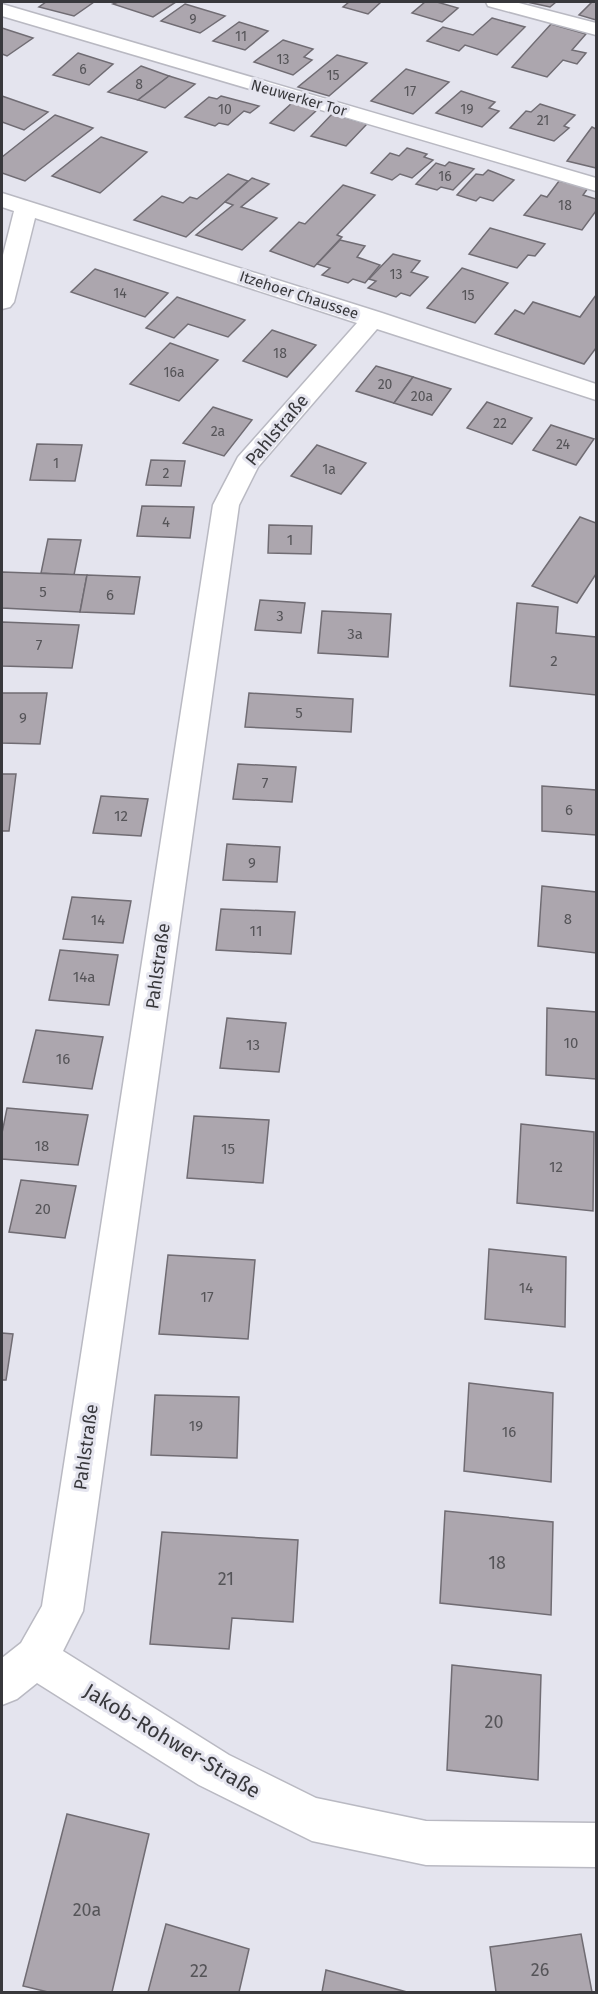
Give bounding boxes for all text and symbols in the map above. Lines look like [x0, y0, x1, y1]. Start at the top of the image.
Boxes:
house number: 9 [189, 11, 197, 28]
house number: 11 [235, 28, 247, 45]
house number: 13 [276, 51, 290, 68]
house number: 6 [79, 61, 87, 78]
house number: 15 [326, 67, 340, 84]
house number: 8 [135, 76, 143, 93]
street label: Neuwerker Tor [249, 76, 349, 120]
house number: 17 [404, 83, 416, 100]
house number: 10 [218, 101, 232, 118]
house number: 19 [460, 101, 474, 118]
house number: 21 [537, 112, 549, 129]
house number: 16 [438, 168, 452, 185]
house number: 18 [558, 197, 572, 214]
house number: 13 [389, 266, 403, 283]
street label: Itzehoer Chaussee [237, 267, 361, 323]
house number: 14 [113, 285, 127, 302]
house number: 15 [461, 287, 475, 304]
house number: 18 [273, 345, 287, 362]
house number: 16a [163, 364, 185, 381]
house number: 20 [378, 376, 393, 393]
house number: 20a [411, 388, 433, 405]
street label: Pahlstraße [241, 390, 313, 470]
house number: 22 [493, 415, 507, 432]
house number: 2a [211, 423, 225, 440]
house number: 24 [556, 436, 571, 453]
house number: 1 [53, 455, 59, 472]
house number: 1a [322, 461, 336, 478]
house number: 2 [163, 465, 170, 482]
house number: 4 [162, 513, 170, 531]
house number: 1 [287, 531, 293, 549]
house number: 5 [39, 583, 47, 601]
house number: 6 [106, 586, 114, 604]
house number: 3 [276, 607, 284, 625]
house number: 3a [347, 625, 363, 643]
house number: 7 [36, 636, 43, 654]
house number: 2 [550, 652, 558, 670]
house number: 5 [295, 704, 303, 722]
house number: 9 [19, 709, 27, 727]
house number: 7 [262, 774, 269, 792]
house number: 6 [565, 801, 573, 819]
house number: 12 [114, 807, 128, 825]
house number: 9 [248, 854, 256, 872]
house number: 8 [564, 910, 572, 928]
house number: 14 [91, 911, 105, 929]
street label: Pahlstraße [141, 922, 175, 1010]
house number: 11 [250, 922, 262, 940]
house number: 14a [73, 968, 95, 986]
house number: 10 [564, 1034, 578, 1052]
house number: 13 [246, 1036, 260, 1054]
house number: 16 [56, 1050, 70, 1068]
house number: 18 [35, 1137, 49, 1155]
house number: 15 [221, 1140, 235, 1158]
house number: 12 [549, 1158, 563, 1176]
house number: 20 [35, 1200, 51, 1218]
house number: 14 [519, 1279, 533, 1297]
house number: 17 [200, 1288, 214, 1306]
street label: Pahlstraße [69, 1403, 103, 1491]
house number: 19 [189, 1417, 203, 1435]
house number: 16 [502, 1423, 516, 1441]
house number: 18 [488, 1552, 506, 1574]
house number: 21 [218, 1568, 234, 1590]
street label: Jakob-Rohwer-Straße [79, 1678, 265, 1804]
house number: 20 [485, 1711, 503, 1733]
house number: 20a [73, 1899, 101, 1921]
house number: 26 [531, 1959, 549, 1981]
house number: 22 [190, 1960, 208, 1982]

